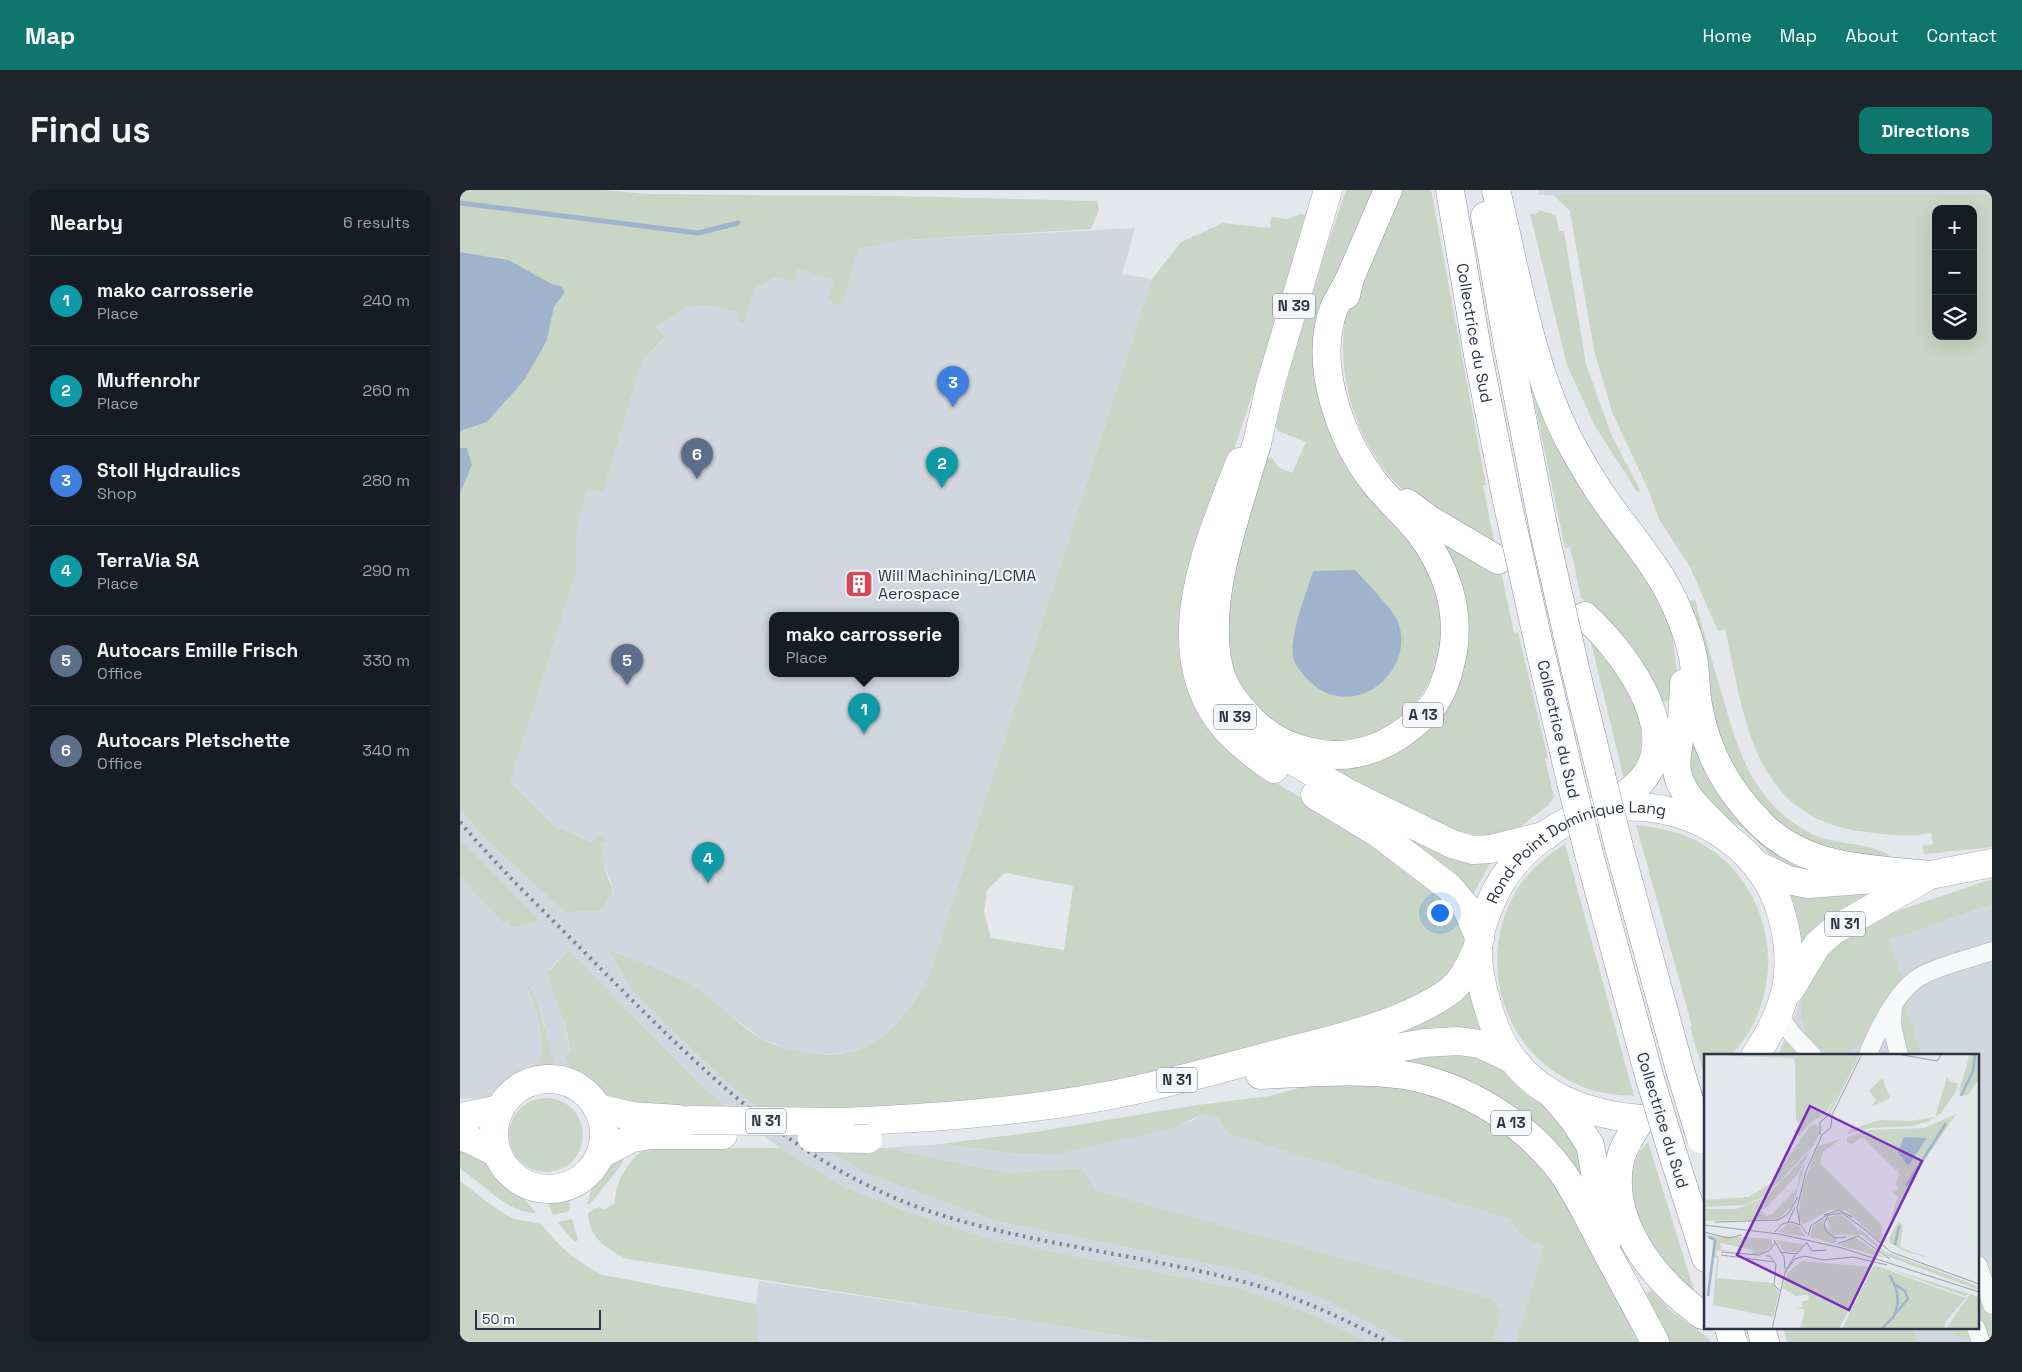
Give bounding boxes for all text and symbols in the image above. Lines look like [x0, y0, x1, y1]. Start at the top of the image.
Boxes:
text: Map [25, 20, 75, 51]
text: Home [1703, 24, 1752, 47]
text: Map [1780, 24, 1817, 47]
text: About [1845, 24, 1899, 47]
text: Contact [1927, 24, 1997, 47]
button: Directions [1859, 107, 1992, 154]
text: Find us [30, 108, 151, 152]
map controls [1932, 205, 1977, 340]
button: + [1932, 205, 1977, 250]
text: Nearby [50, 209, 123, 236]
text: 6 results [343, 212, 410, 233]
button: − [1932, 250, 1977, 295]
street label: Collectrice du Sud [1452, 262, 1497, 405]
text: mako carrosserie [97, 278, 254, 303]
text: 1 [62, 290, 70, 311]
text: 240 m [363, 290, 410, 311]
road number: N 39 [1273, 294, 1315, 318]
button: layers [1932, 295, 1977, 340]
text: Place [97, 303, 139, 324]
pin: 3 [937, 366, 969, 407]
text: Muffenrohr [97, 368, 200, 393]
text: 2 [61, 380, 71, 401]
text: 260 m [362, 380, 410, 401]
text: Place [97, 393, 139, 414]
pin: 6 [681, 438, 713, 479]
pin: 2 [926, 447, 958, 488]
text: Stoll Hydraulics [97, 458, 241, 483]
text: 3 [61, 470, 71, 491]
text: 280 m [362, 470, 410, 491]
text: Shop [97, 483, 137, 504]
text: TerraVia SA [97, 548, 199, 573]
text: 4 [61, 560, 71, 581]
text: 290 m [362, 560, 410, 581]
place label: Will Machining/LCMA Aerospace [878, 565, 1036, 604]
building icon: Will Machining/LCMA Aerospace [844, 569, 874, 599]
text: Place [97, 573, 139, 594]
popup [769, 612, 959, 677]
text: mako carrosserie [786, 622, 942, 647]
text: Autocars Emille Frisch [97, 638, 298, 663]
pin: 5 [611, 644, 643, 685]
text: Place [786, 647, 827, 668]
text: 5 [61, 650, 71, 671]
text: 330 m [363, 650, 410, 671]
street label: Collectrice du Sud [1532, 658, 1585, 800]
text: Office [97, 663, 143, 684]
pin: 1 [848, 693, 880, 734]
road number: A 13 [1403, 702, 1443, 728]
road number: N 39 [1214, 704, 1256, 730]
text: Autocars Pletschette [97, 728, 290, 753]
text: 6 [61, 740, 71, 761]
text: 340 m [362, 740, 410, 761]
text: Office [97, 753, 143, 774]
street label: Rond-Point Dominique Lang [1482, 796, 1668, 907]
pin: 4 [692, 842, 724, 883]
your location [1427, 900, 1453, 926]
road number: N 31 [1825, 912, 1865, 936]
street label: Collectrice du Sud [1632, 1050, 1693, 1191]
inset map [1704, 1054, 1980, 1330]
road number: N 31 [1157, 1068, 1197, 1092]
road number: N 31 [746, 1108, 786, 1134]
road number: A 13 [1491, 1110, 1531, 1136]
scale bar [475, 1307, 601, 1330]
text: 50 m [482, 1310, 515, 1328]

